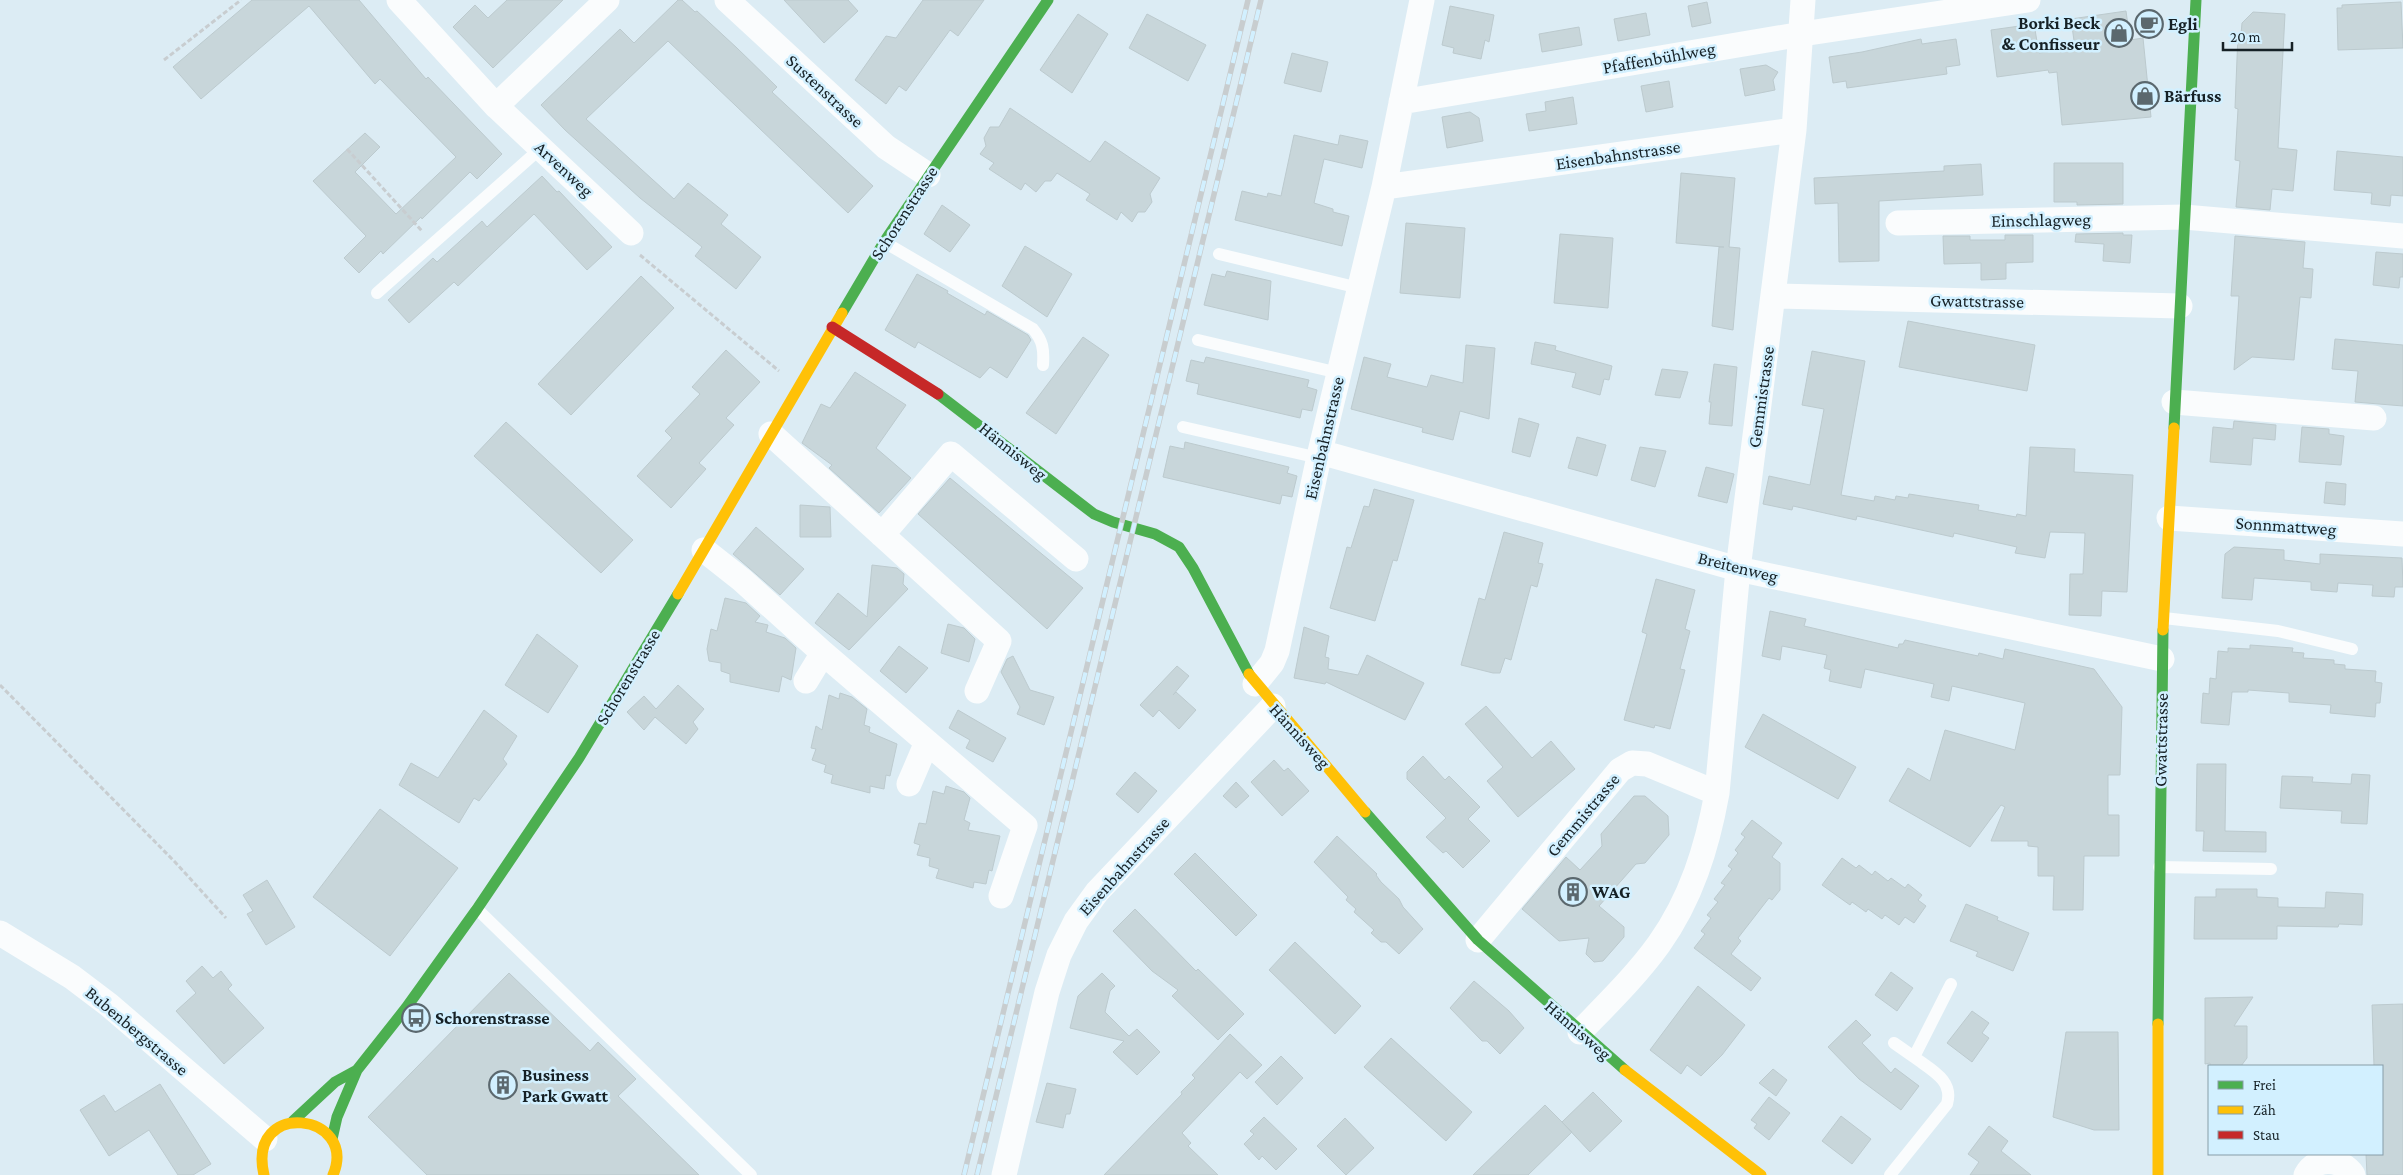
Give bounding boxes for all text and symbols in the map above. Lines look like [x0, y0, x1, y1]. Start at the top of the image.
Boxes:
cafe icon: Egli [2134, 9, 2164, 39]
place label: Borki Beck & Confisseur [2001, 13, 2100, 54]
place label: Egli [2168, 14, 2198, 34]
shop icon: Borki Beck & Confisseur [2104, 18, 2134, 48]
scale bar [2223, 20, 2292, 52]
text: 20 m [2230, 29, 2261, 45]
street label: Pfaffenbühlweg [1601, 38, 1717, 78]
street label: Sustenstrasse [782, 50, 868, 132]
shop icon: Bärfuss [2130, 81, 2160, 111]
place label: Bärfuss [2164, 86, 2221, 106]
street label: Eisenbahnstrasse [1554, 136, 1682, 174]
street label: Arvenweg [531, 137, 597, 201]
street label: Schorenstrasse [866, 162, 942, 263]
street label: Einschlagweg [1991, 209, 2091, 231]
street label: Gwattstrasse [1930, 290, 2024, 312]
street label: Gemmistrasse [1744, 345, 1778, 449]
street label: Eisenbahnstrasse [1300, 375, 1348, 501]
street label: Hännisweg [975, 418, 1051, 484]
street label: Sonnmattweg [2235, 513, 2337, 540]
street label: Breitenweg [1696, 547, 1780, 587]
street label: Schorenstrasse [592, 626, 664, 728]
street label: Gwattstrasse [2150, 693, 2172, 787]
street label: Hännisweg [1266, 699, 1335, 773]
street label: Gemmistrasse [1542, 769, 1624, 861]
street label: Eisenbahnstrasse [1075, 813, 1173, 919]
building icon: WAG [1558, 877, 1588, 907]
place label: WAG [1591, 882, 1631, 902]
street label: Bubenbergstrasse [82, 982, 192, 1080]
street label: Hännisweg [1541, 996, 1615, 1064]
bus stop icon: Schorenstrasse [401, 1003, 431, 1033]
place label: Schorenstrasse [435, 1008, 550, 1028]
place label: Business Park Gwatt [522, 1065, 608, 1106]
legend [2208, 1065, 2383, 1155]
building icon: Business Park Gwatt [488, 1070, 518, 1100]
text: Frei [2253, 1077, 2276, 1093]
text: Zäh [2253, 1102, 2276, 1118]
text: Stau [2253, 1127, 2280, 1143]

